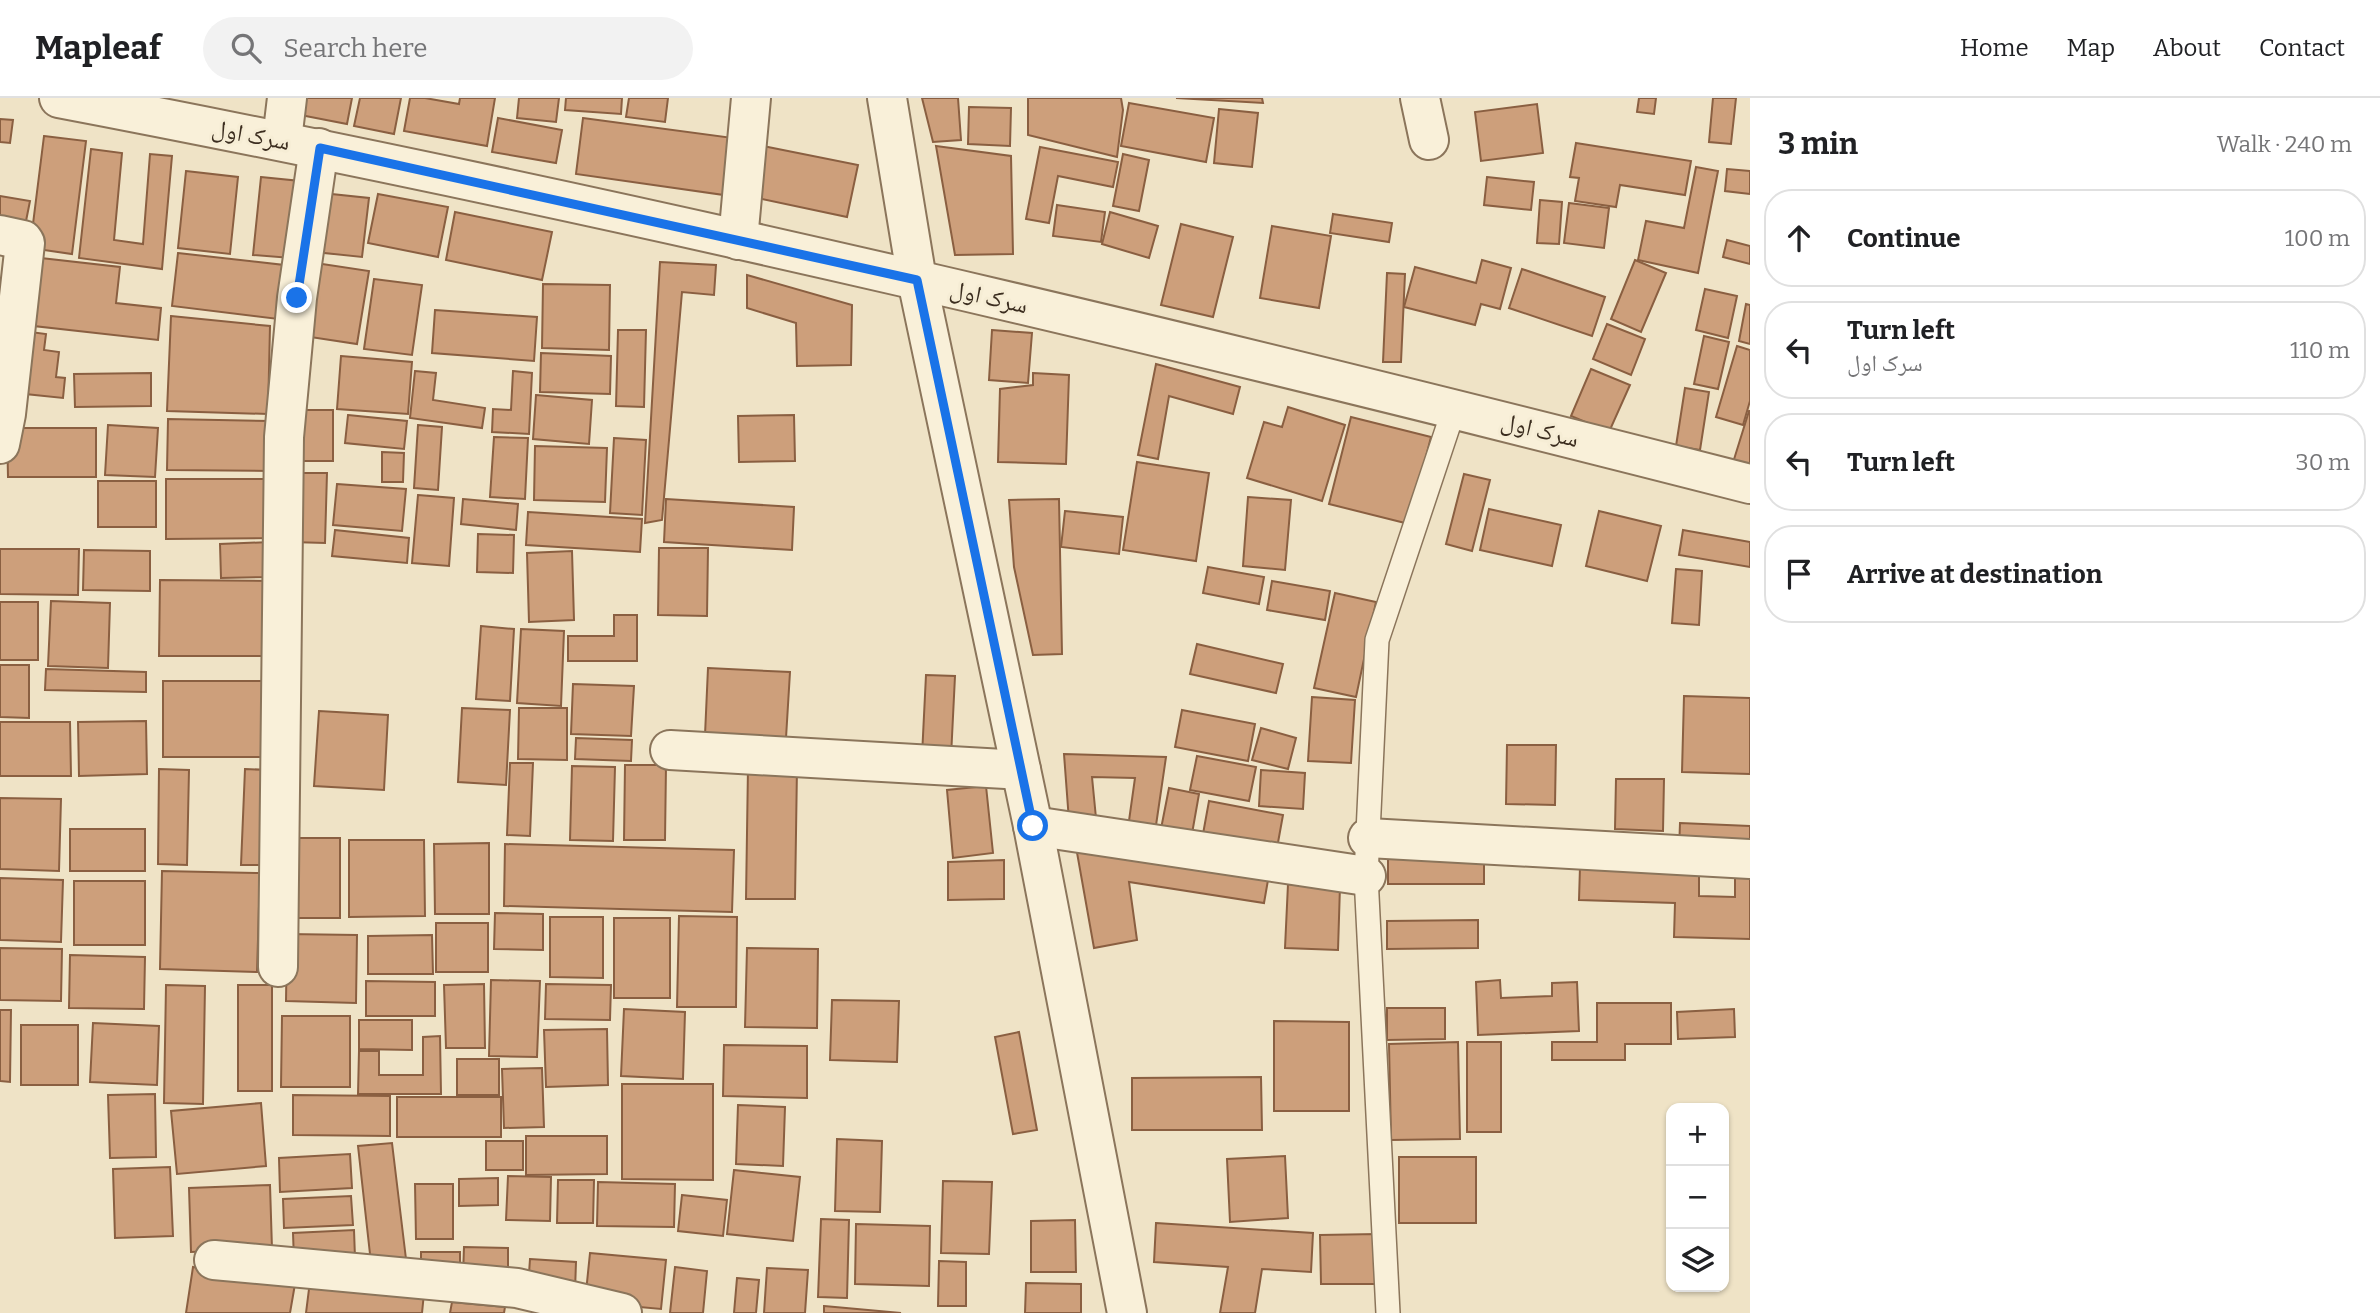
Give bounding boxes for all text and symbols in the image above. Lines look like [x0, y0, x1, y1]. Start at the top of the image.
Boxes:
search box [203, 17, 693, 80]
text: Mapleaf [35, 28, 161, 68]
icon: search [227, 29, 265, 67]
text: Search here [283, 33, 427, 64]
text: Home [1960, 34, 2029, 62]
text: Map [2067, 34, 2115, 62]
text: About [2153, 34, 2221, 62]
text: Contact [2259, 34, 2345, 62]
street label: سرک اول [210, 114, 292, 156]
text: 3 min [1778, 126, 1858, 162]
text: Walk · 240 m [2217, 130, 2352, 158]
icon: ahead [1780, 219, 1818, 257]
text: Continue [1847, 223, 1961, 254]
text: 100 m [2285, 224, 2350, 252]
street label: سرک اول [947, 274, 1031, 320]
route end [281, 282, 312, 313]
text: Turn left [1847, 315, 1955, 346]
icon: left [1780, 331, 1818, 369]
text: 110 m [2290, 336, 2350, 364]
text: سرک اول [1847, 349, 1923, 377]
street label: سرک اول [1498, 407, 1582, 453]
icon: left [1780, 443, 1818, 481]
text: Turn left [1847, 447, 1955, 478]
text: 30 m [2296, 448, 2350, 476]
icon: arrive [1780, 555, 1818, 593]
text: Arrive at destination [1847, 559, 2102, 590]
route start [1017, 810, 1048, 841]
map controls [1666, 1103, 1729, 1292]
button: + [1666, 1103, 1729, 1166]
button: − [1666, 1166, 1729, 1229]
button: layers [1666, 1229, 1729, 1292]

